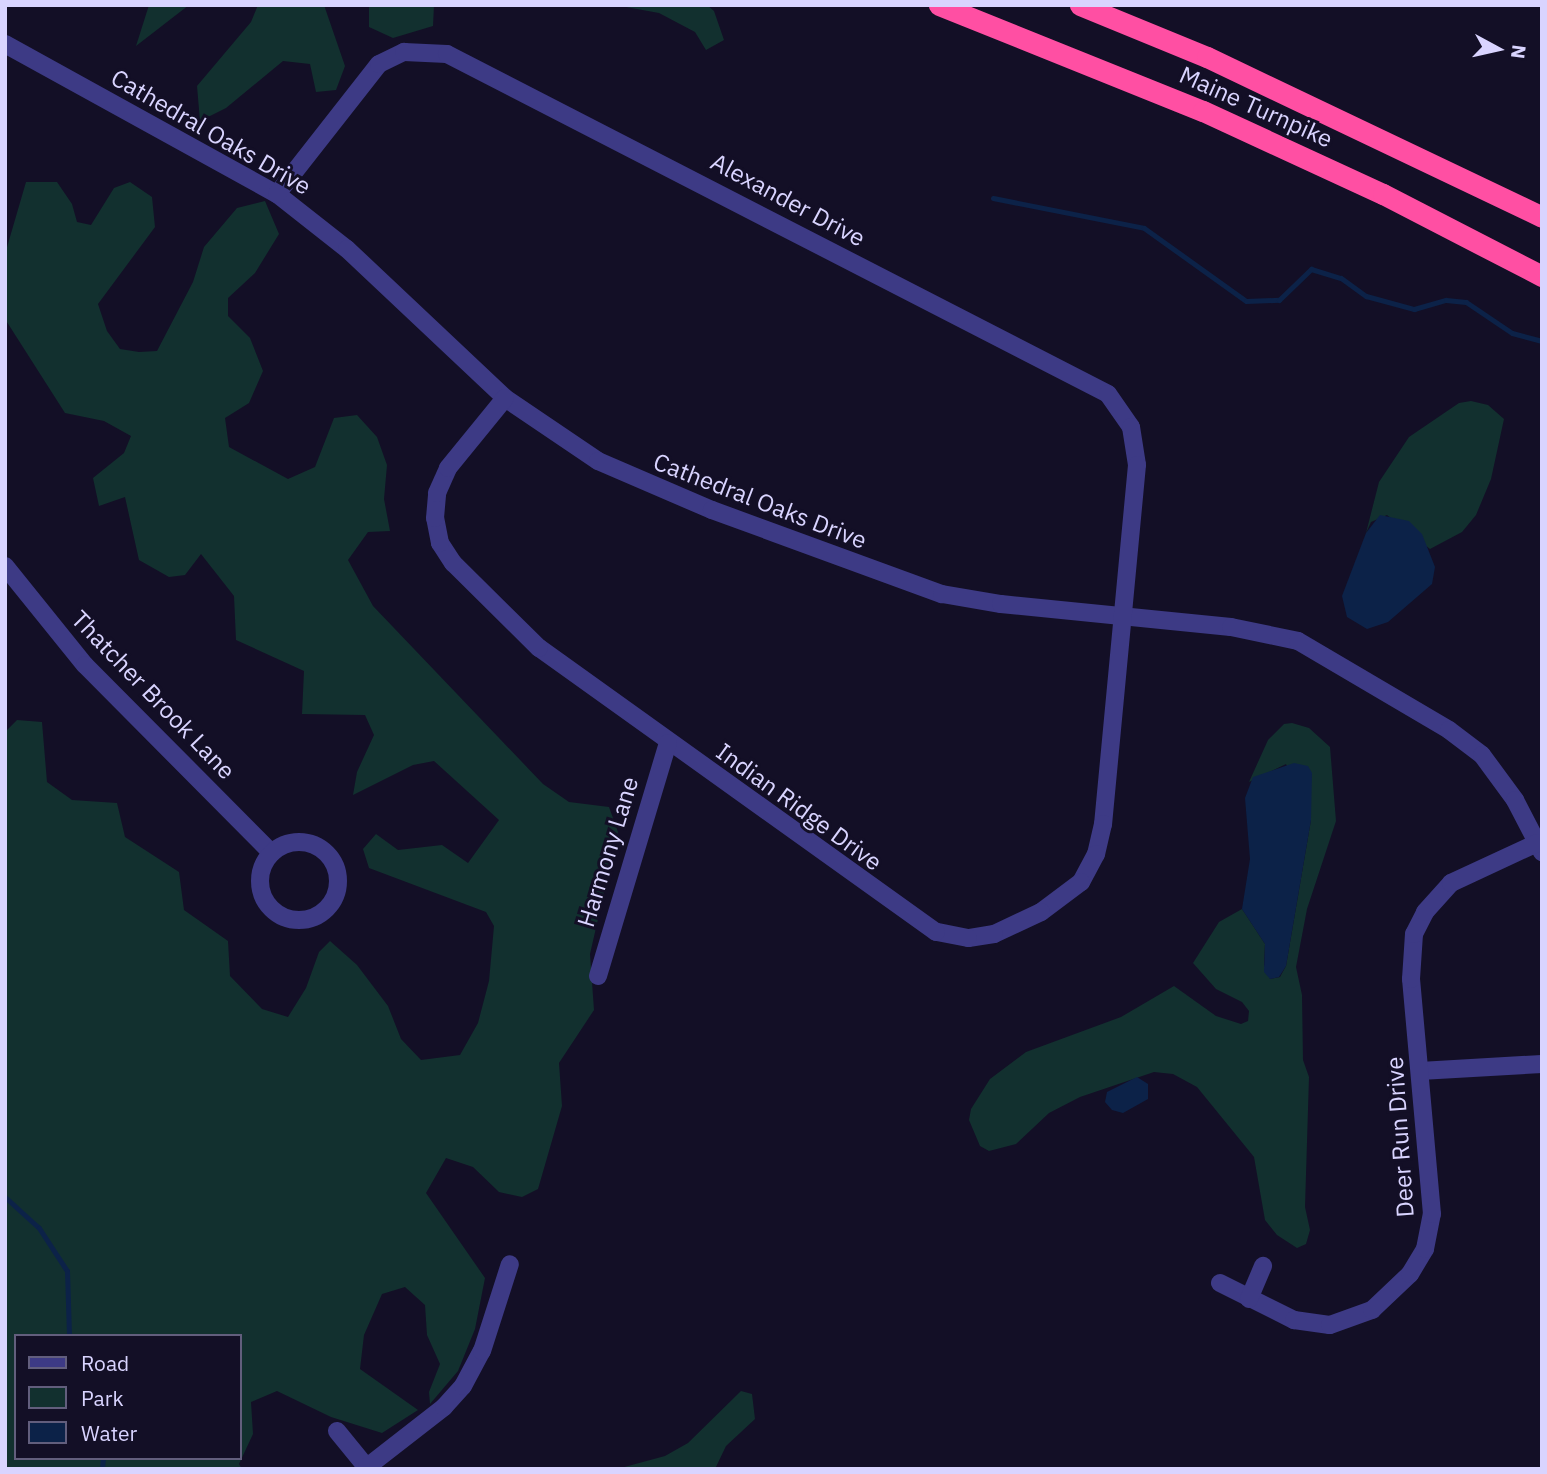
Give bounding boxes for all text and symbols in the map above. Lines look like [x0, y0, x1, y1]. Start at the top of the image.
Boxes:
north arrow [1463, 14, 1533, 84]
text: N [1506, 43, 1532, 60]
street label: Maine Turnpike [1175, 60, 1337, 154]
street label: Cathedral Oaks Drive [106, 63, 316, 201]
street label: Alexander Drive [706, 147, 870, 253]
street label: Cathedral Oaks Drive [649, 447, 871, 555]
street label: Thatcher Brook Lane [65, 605, 241, 785]
street label: Indian Ridge Drive [711, 737, 887, 877]
street label: Harmony Lane [571, 773, 645, 931]
street label: Deer Run Drive [1380, 1056, 1420, 1218]
legend [14, 1334, 242, 1460]
text: Road [81, 1349, 129, 1377]
text: Park [81, 1384, 124, 1412]
text: Water [81, 1419, 137, 1447]

